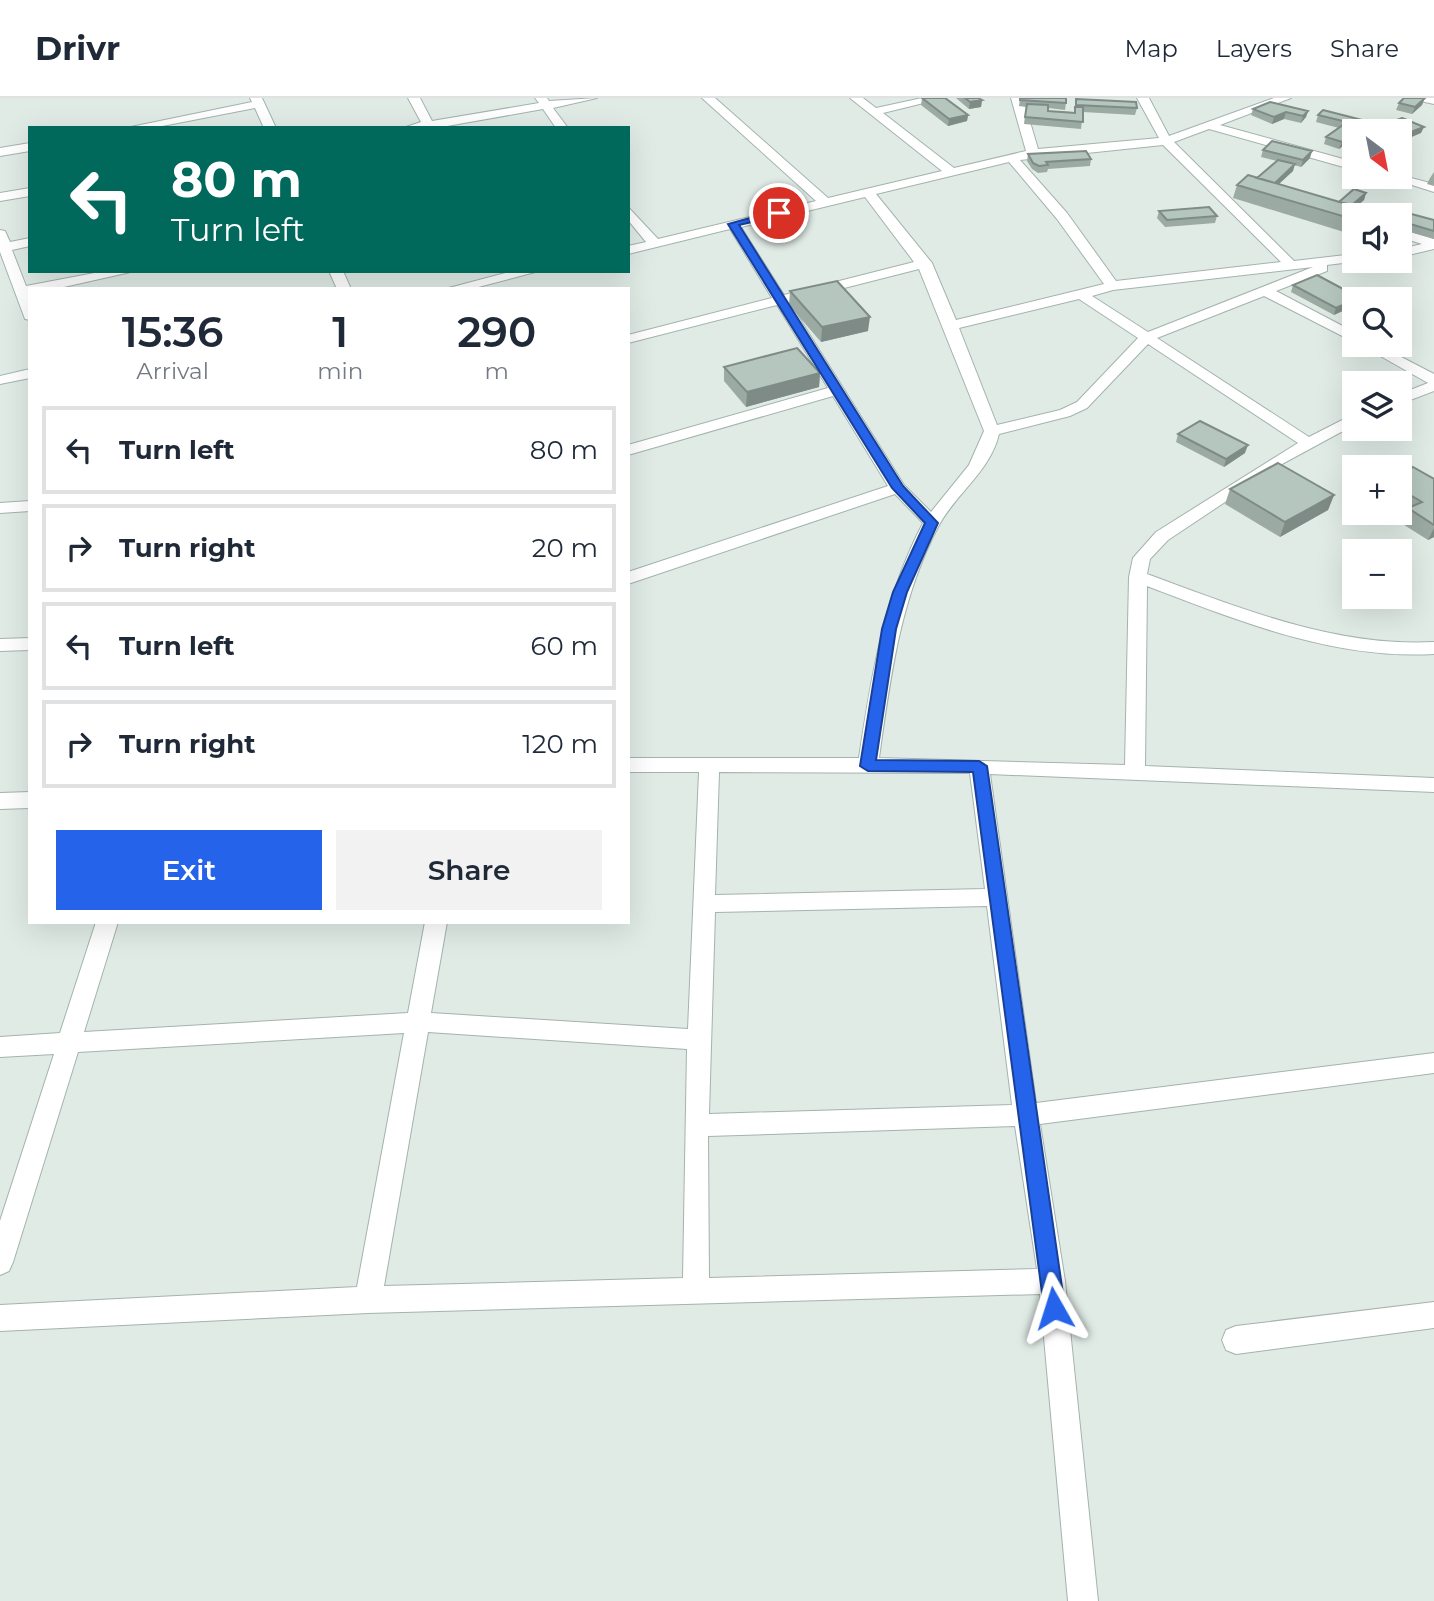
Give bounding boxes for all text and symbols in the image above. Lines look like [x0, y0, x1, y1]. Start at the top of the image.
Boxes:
text: Drivr [35, 28, 120, 68]
text: Map [1124, 34, 1178, 63]
text: Layers [1216, 34, 1292, 63]
text: Share [1330, 34, 1399, 63]
north arrow [1342, 119, 1412, 189]
map controls [1342, 119, 1412, 609]
text: 80 m [171, 150, 302, 209]
icon: left [56, 154, 147, 245]
pin [749, 183, 809, 243]
icon: arrive [760, 194, 798, 232]
button: sound [1342, 203, 1412, 273]
text: Turn left [171, 210, 305, 249]
button: search [1342, 287, 1412, 357]
text: 15:36 [122, 306, 223, 358]
text: 1 [332, 306, 348, 358]
text: 290 [457, 306, 536, 358]
text: Arrival [136, 357, 209, 385]
text: min [317, 357, 363, 385]
text: m [484, 357, 509, 385]
button: layers [1342, 371, 1412, 441]
icon: left [60, 431, 98, 469]
text: Turn left [119, 434, 235, 466]
text: 80 m [530, 434, 598, 466]
button: + [1342, 455, 1412, 525]
icon: right [60, 529, 98, 567]
text: Turn right [119, 532, 255, 564]
text: 20 m [532, 532, 598, 564]
button: − [1342, 539, 1412, 609]
icon: left [60, 627, 98, 665]
text: Turn left [119, 630, 235, 662]
text: 60 m [531, 630, 598, 662]
icon: right [60, 725, 98, 763]
text: Turn right [119, 728, 255, 760]
text: 120 m [522, 728, 598, 760]
button: Exit [56, 830, 322, 910]
button: Share [336, 830, 602, 910]
position arrow [1017, 1271, 1091, 1345]

